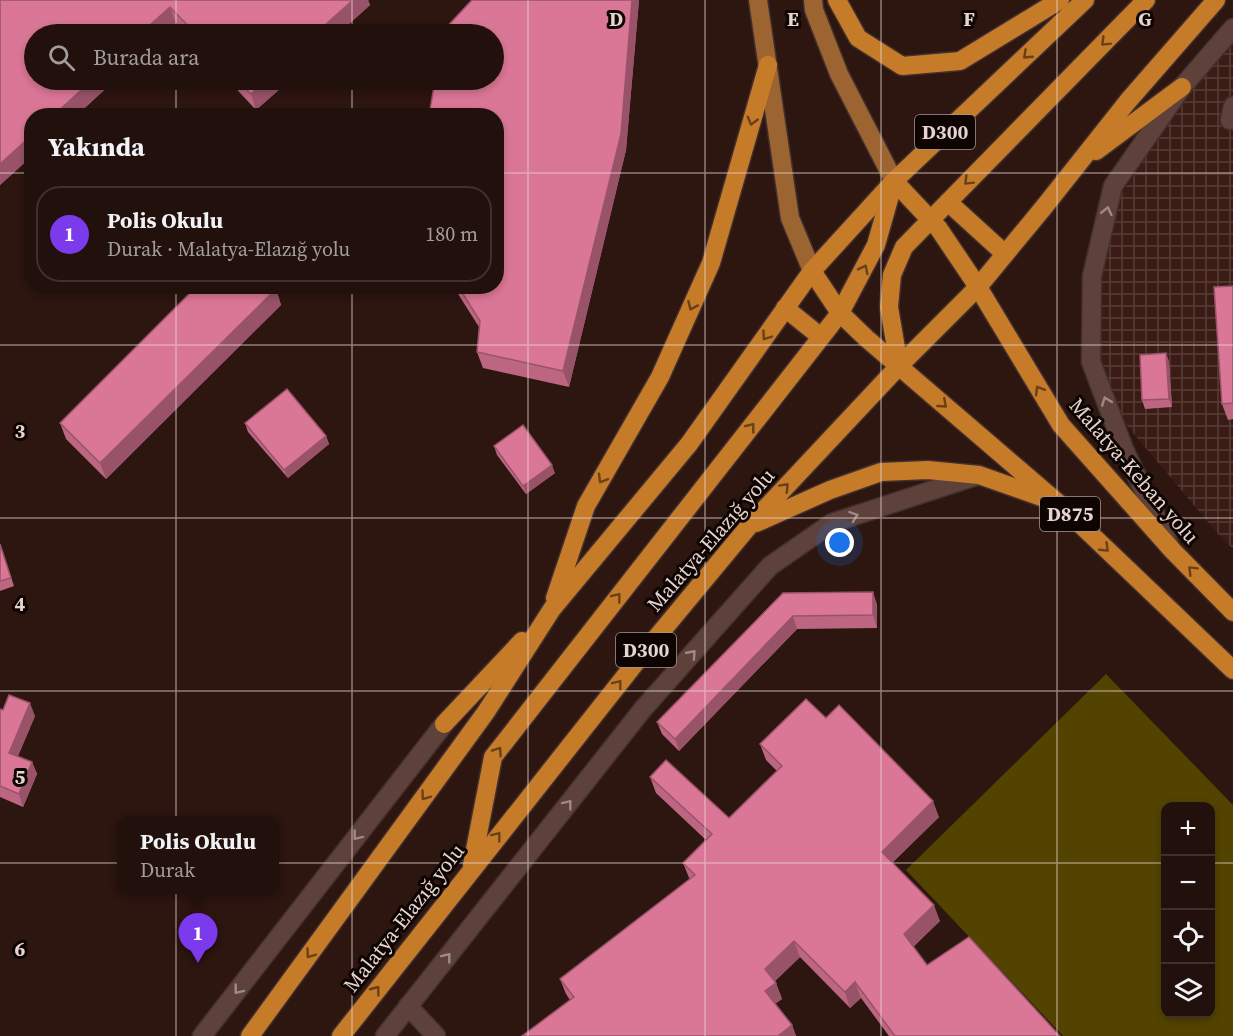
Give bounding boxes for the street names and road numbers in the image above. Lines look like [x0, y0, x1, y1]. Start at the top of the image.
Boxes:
road number: D300 [915, 115, 975, 149]
street label: Malatya-Keban yolu [1063, 392, 1206, 550]
street label: Malatya-Elazığ yolu [640, 462, 781, 618]
road number: D875 [1040, 497, 1100, 531]
road number: D300 [616, 633, 676, 667]
street label: Malatya-Elazığ yolu [336, 837, 471, 998]

